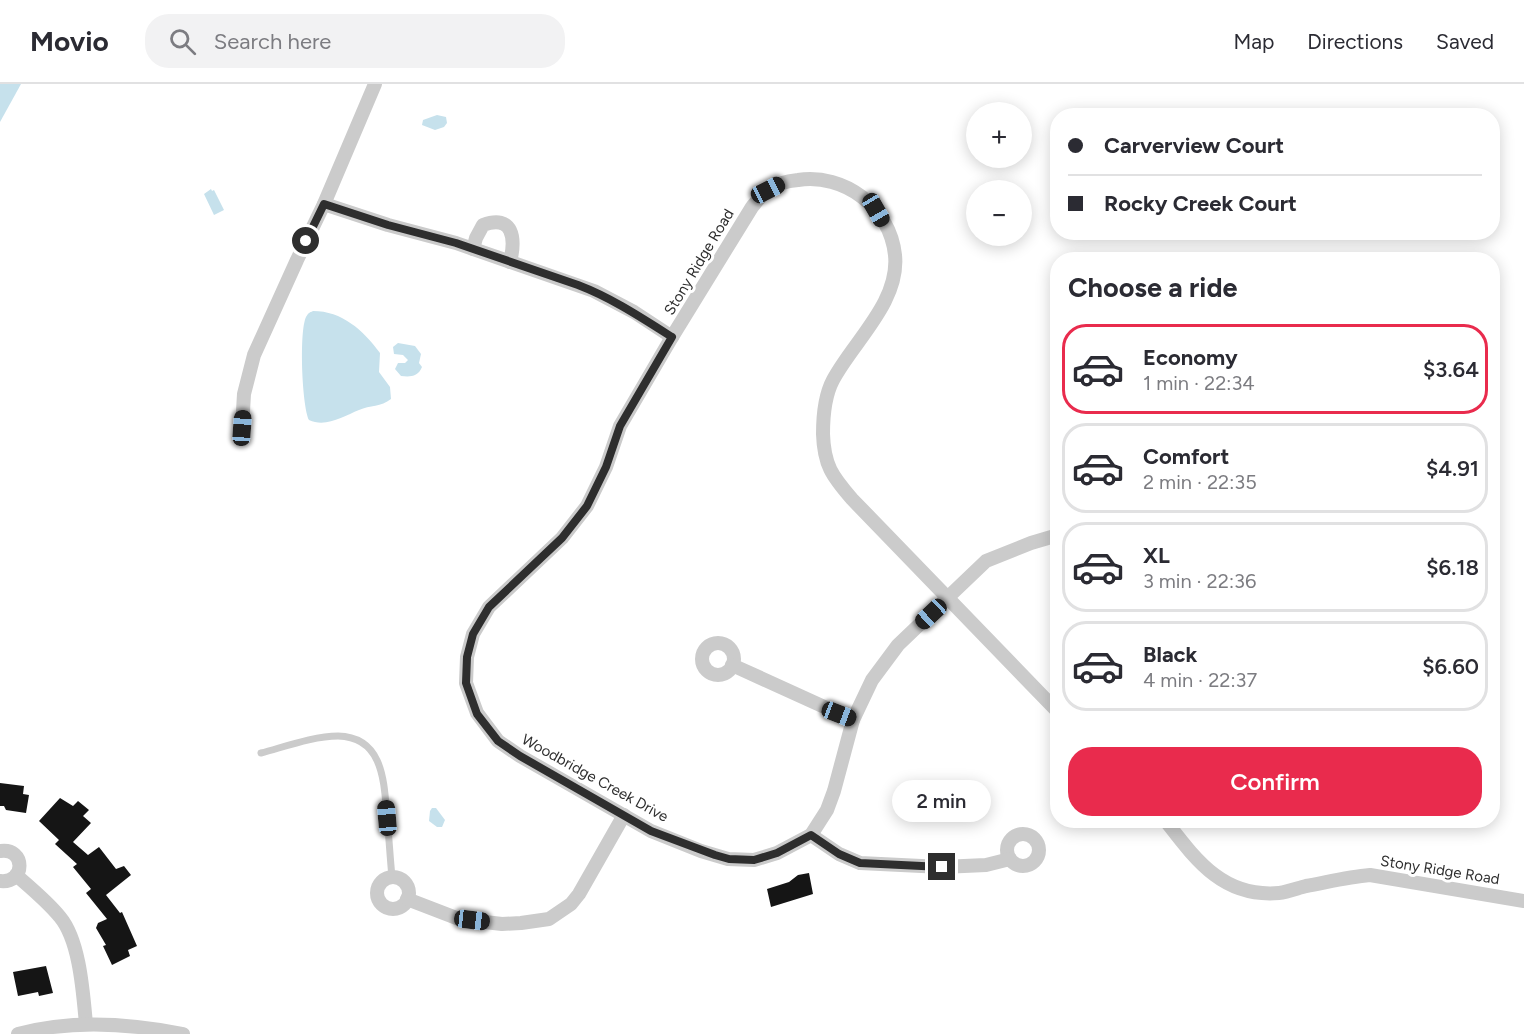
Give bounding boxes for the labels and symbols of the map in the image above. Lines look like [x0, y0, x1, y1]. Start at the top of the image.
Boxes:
car [748, 174, 788, 206]
car [859, 190, 893, 230]
street label: Stony Ridge Road [660, 206, 738, 318]
route start [292, 227, 319, 254]
car [232, 409, 252, 447]
car [912, 595, 950, 633]
car [819, 699, 859, 729]
street label: Woodbridge Creek Drive [519, 730, 671, 826]
callout: 2 min [892, 780, 992, 822]
car [376, 799, 398, 837]
street label: Stony Ridge Road [1379, 852, 1501, 888]
route end [928, 853, 955, 880]
car [453, 909, 491, 931]

